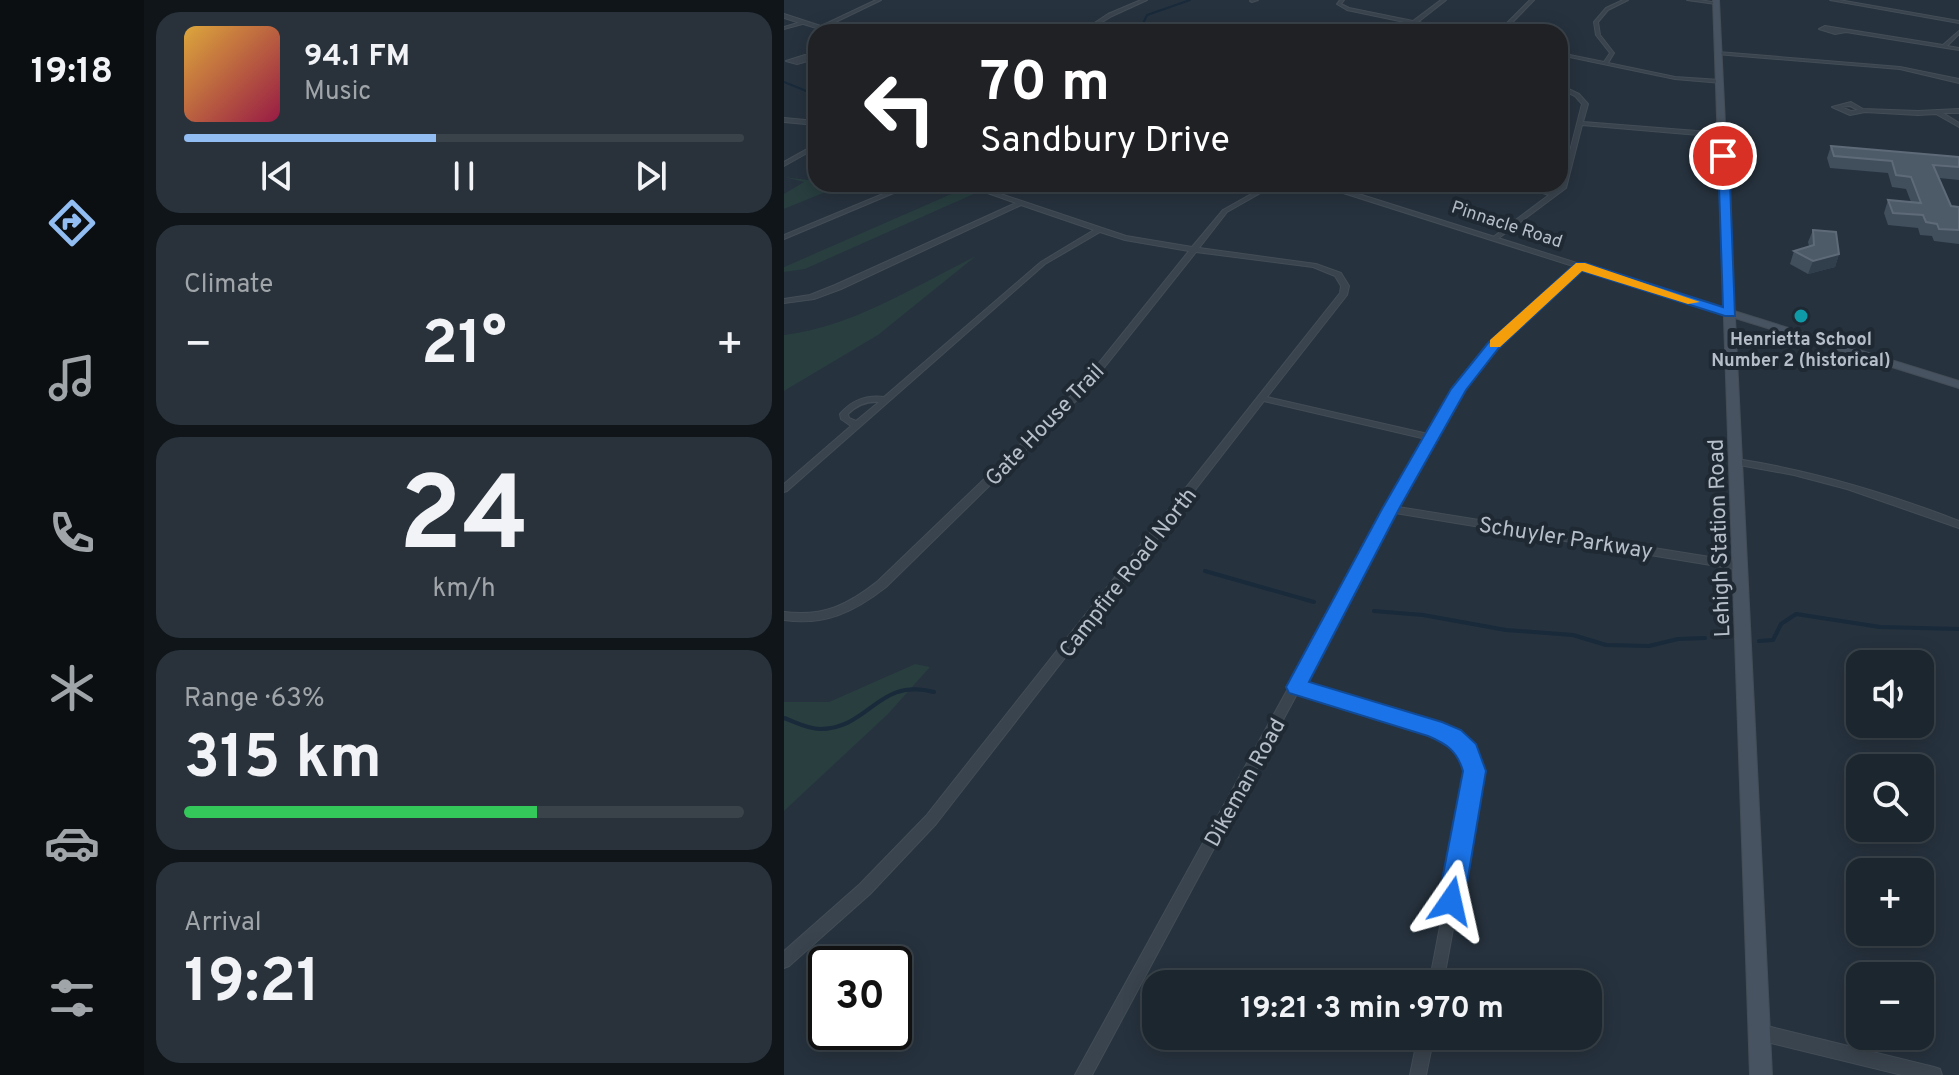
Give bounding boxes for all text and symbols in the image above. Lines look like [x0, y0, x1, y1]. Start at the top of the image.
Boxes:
text: 94.1 FM [304, 39, 410, 76]
text: 19:18 [31, 50, 113, 96]
text: 70 m [980, 50, 1110, 120]
icon: left [848, 56, 952, 160]
text: Music [304, 76, 371, 109]
text: Sandbury Drive [980, 119, 1230, 165]
pin [1689, 122, 1757, 190]
icon: arrive [1701, 134, 1745, 178]
icon: previous [255, 154, 299, 198]
icon: pause [442, 154, 486, 198]
icon: next [629, 154, 673, 198]
icon: directions [44, 195, 100, 251]
street label: Pinnacle Road [1448, 197, 1565, 254]
text: Climate [184, 269, 273, 302]
marker: Henrietta School Number 2 (historical) [1792, 307, 1810, 325]
text: 21° [421, 309, 507, 385]
text: − [184, 319, 212, 375]
text: + [716, 319, 744, 375]
place label: Henrietta School Number 2 (historical) [1711, 329, 1891, 373]
icon: music [44, 350, 100, 406]
street label: Gate House Trail [981, 359, 1111, 493]
street label: Lehigh Station Road [1704, 438, 1737, 638]
text: 24 [399, 455, 529, 587]
street label: Campfire Road North [1054, 483, 1204, 664]
icon: phone [44, 505, 100, 561]
street label: Schuyler Parkway [1477, 512, 1654, 567]
text: km/h [432, 573, 496, 606]
map controls [1846, 650, 1934, 1050]
button: sound [1846, 650, 1934, 738]
icon: climate [44, 660, 100, 716]
text: Range · 63% [184, 683, 325, 716]
street label: Dikeman Road [1200, 714, 1293, 852]
text: 315 km [184, 723, 382, 799]
button: search [1846, 754, 1934, 842]
icon: car [44, 815, 100, 871]
button: + [1846, 858, 1934, 946]
position arrow [1409, 859, 1493, 943]
text: Arrival [184, 907, 262, 940]
speed limit sign: 30 [808, 946, 912, 1050]
text: 19:21 [184, 947, 320, 1023]
button: − [1846, 962, 1934, 1050]
icon: filters [44, 970, 100, 1026]
text: 19:21 · 3 min · 970 m [1240, 991, 1504, 1028]

